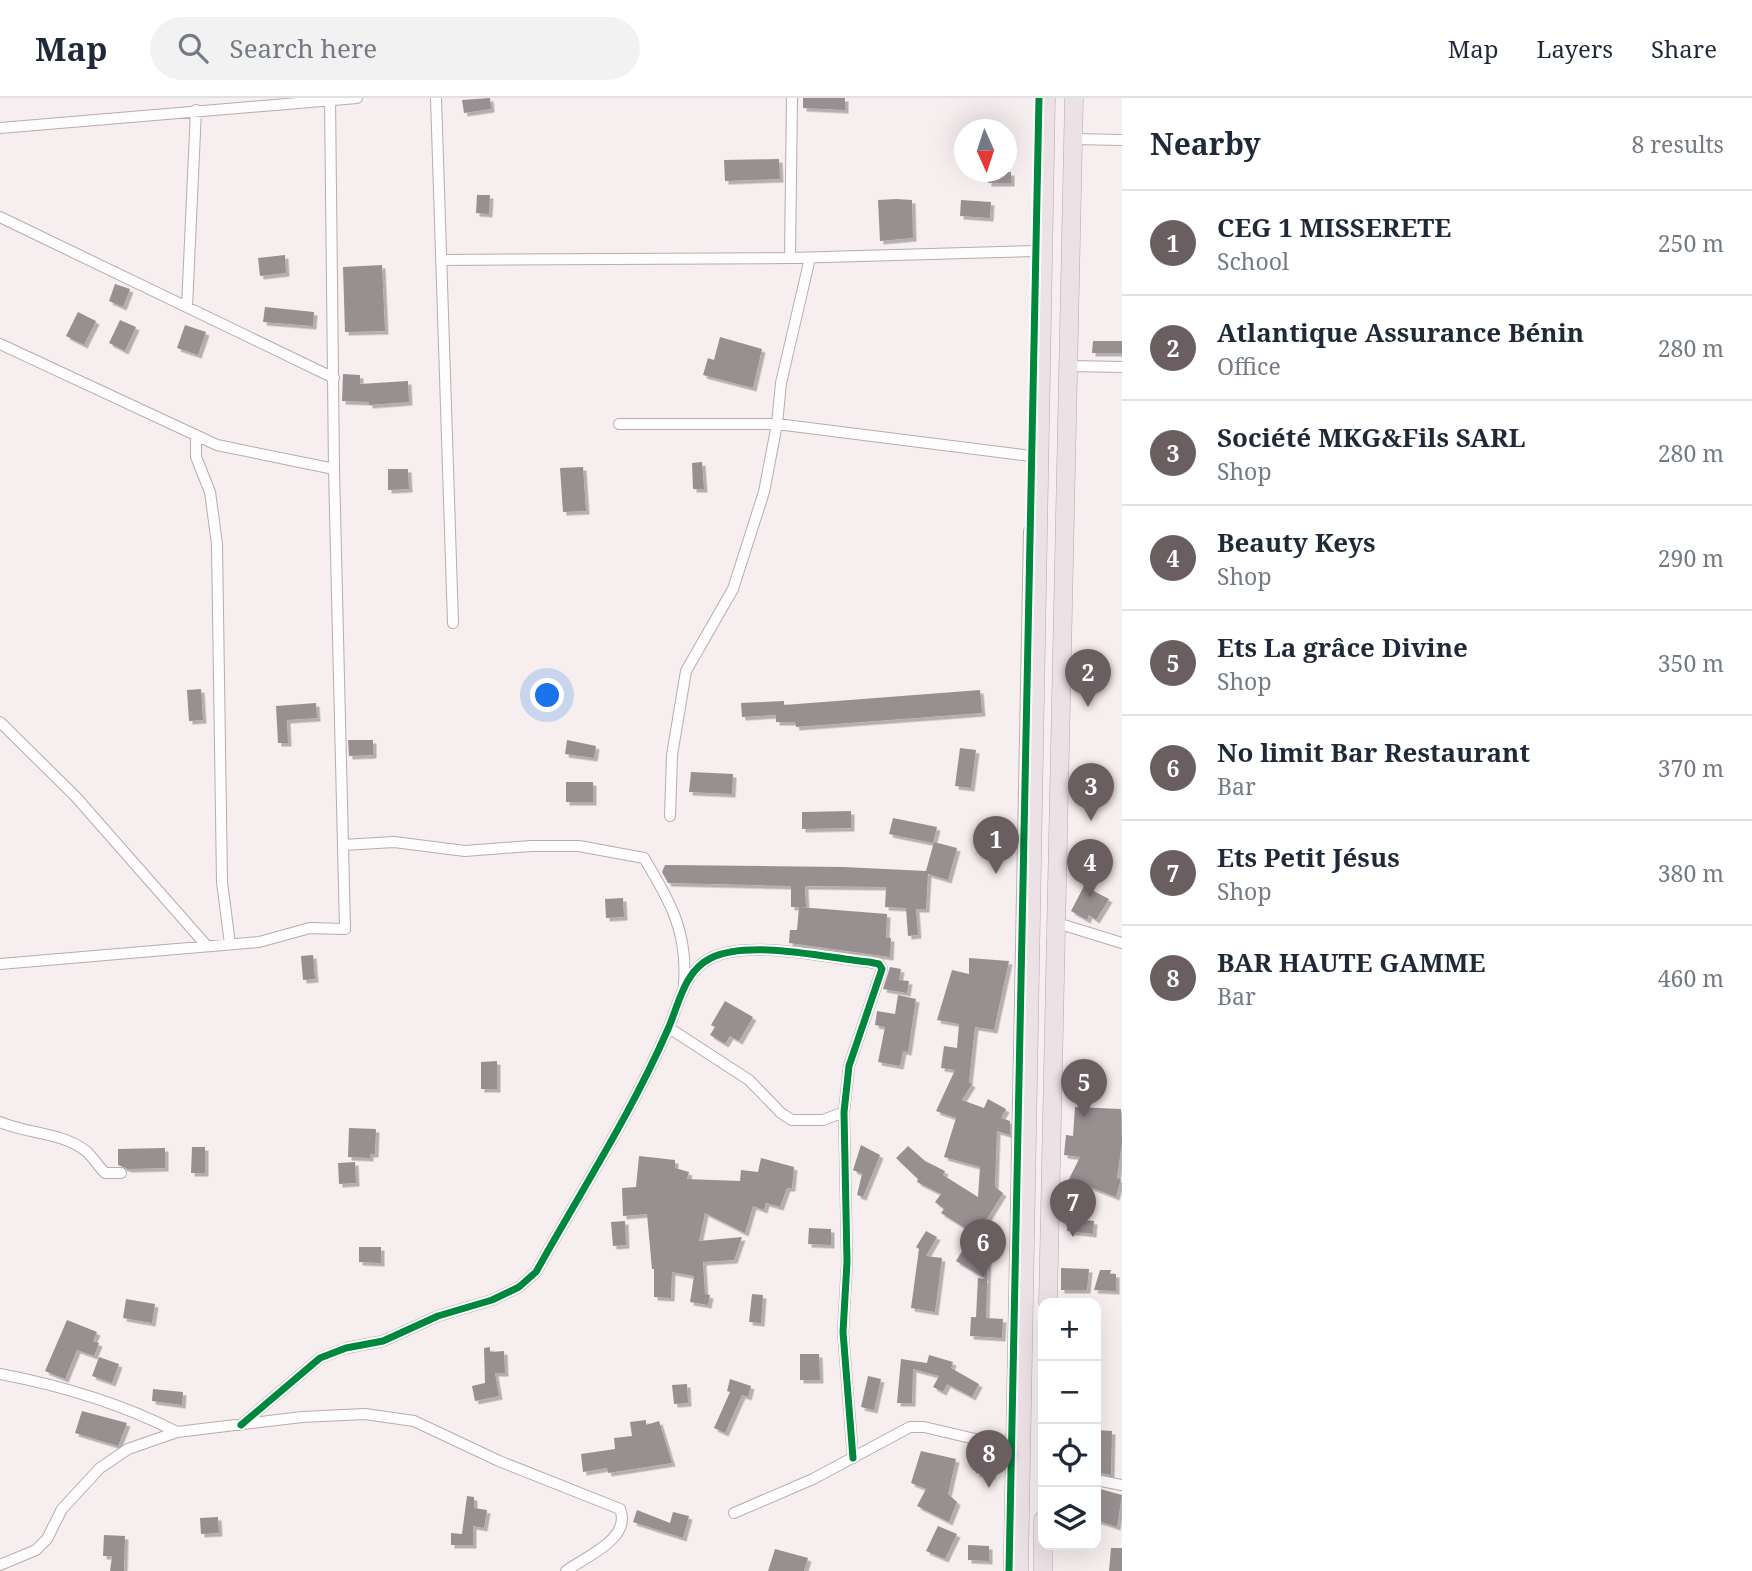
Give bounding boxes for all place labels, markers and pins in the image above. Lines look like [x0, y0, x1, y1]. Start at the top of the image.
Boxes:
pin: 2 [1065, 649, 1111, 707]
pin: 3 [1068, 763, 1114, 821]
pin: 1 [973, 816, 1019, 874]
pin: 4 [1067, 839, 1113, 897]
pin: 5 [1061, 1059, 1107, 1117]
pin: 7 [1050, 1179, 1096, 1237]
pin: 6 [960, 1219, 1006, 1277]
pin: 8 [966, 1430, 1012, 1488]

